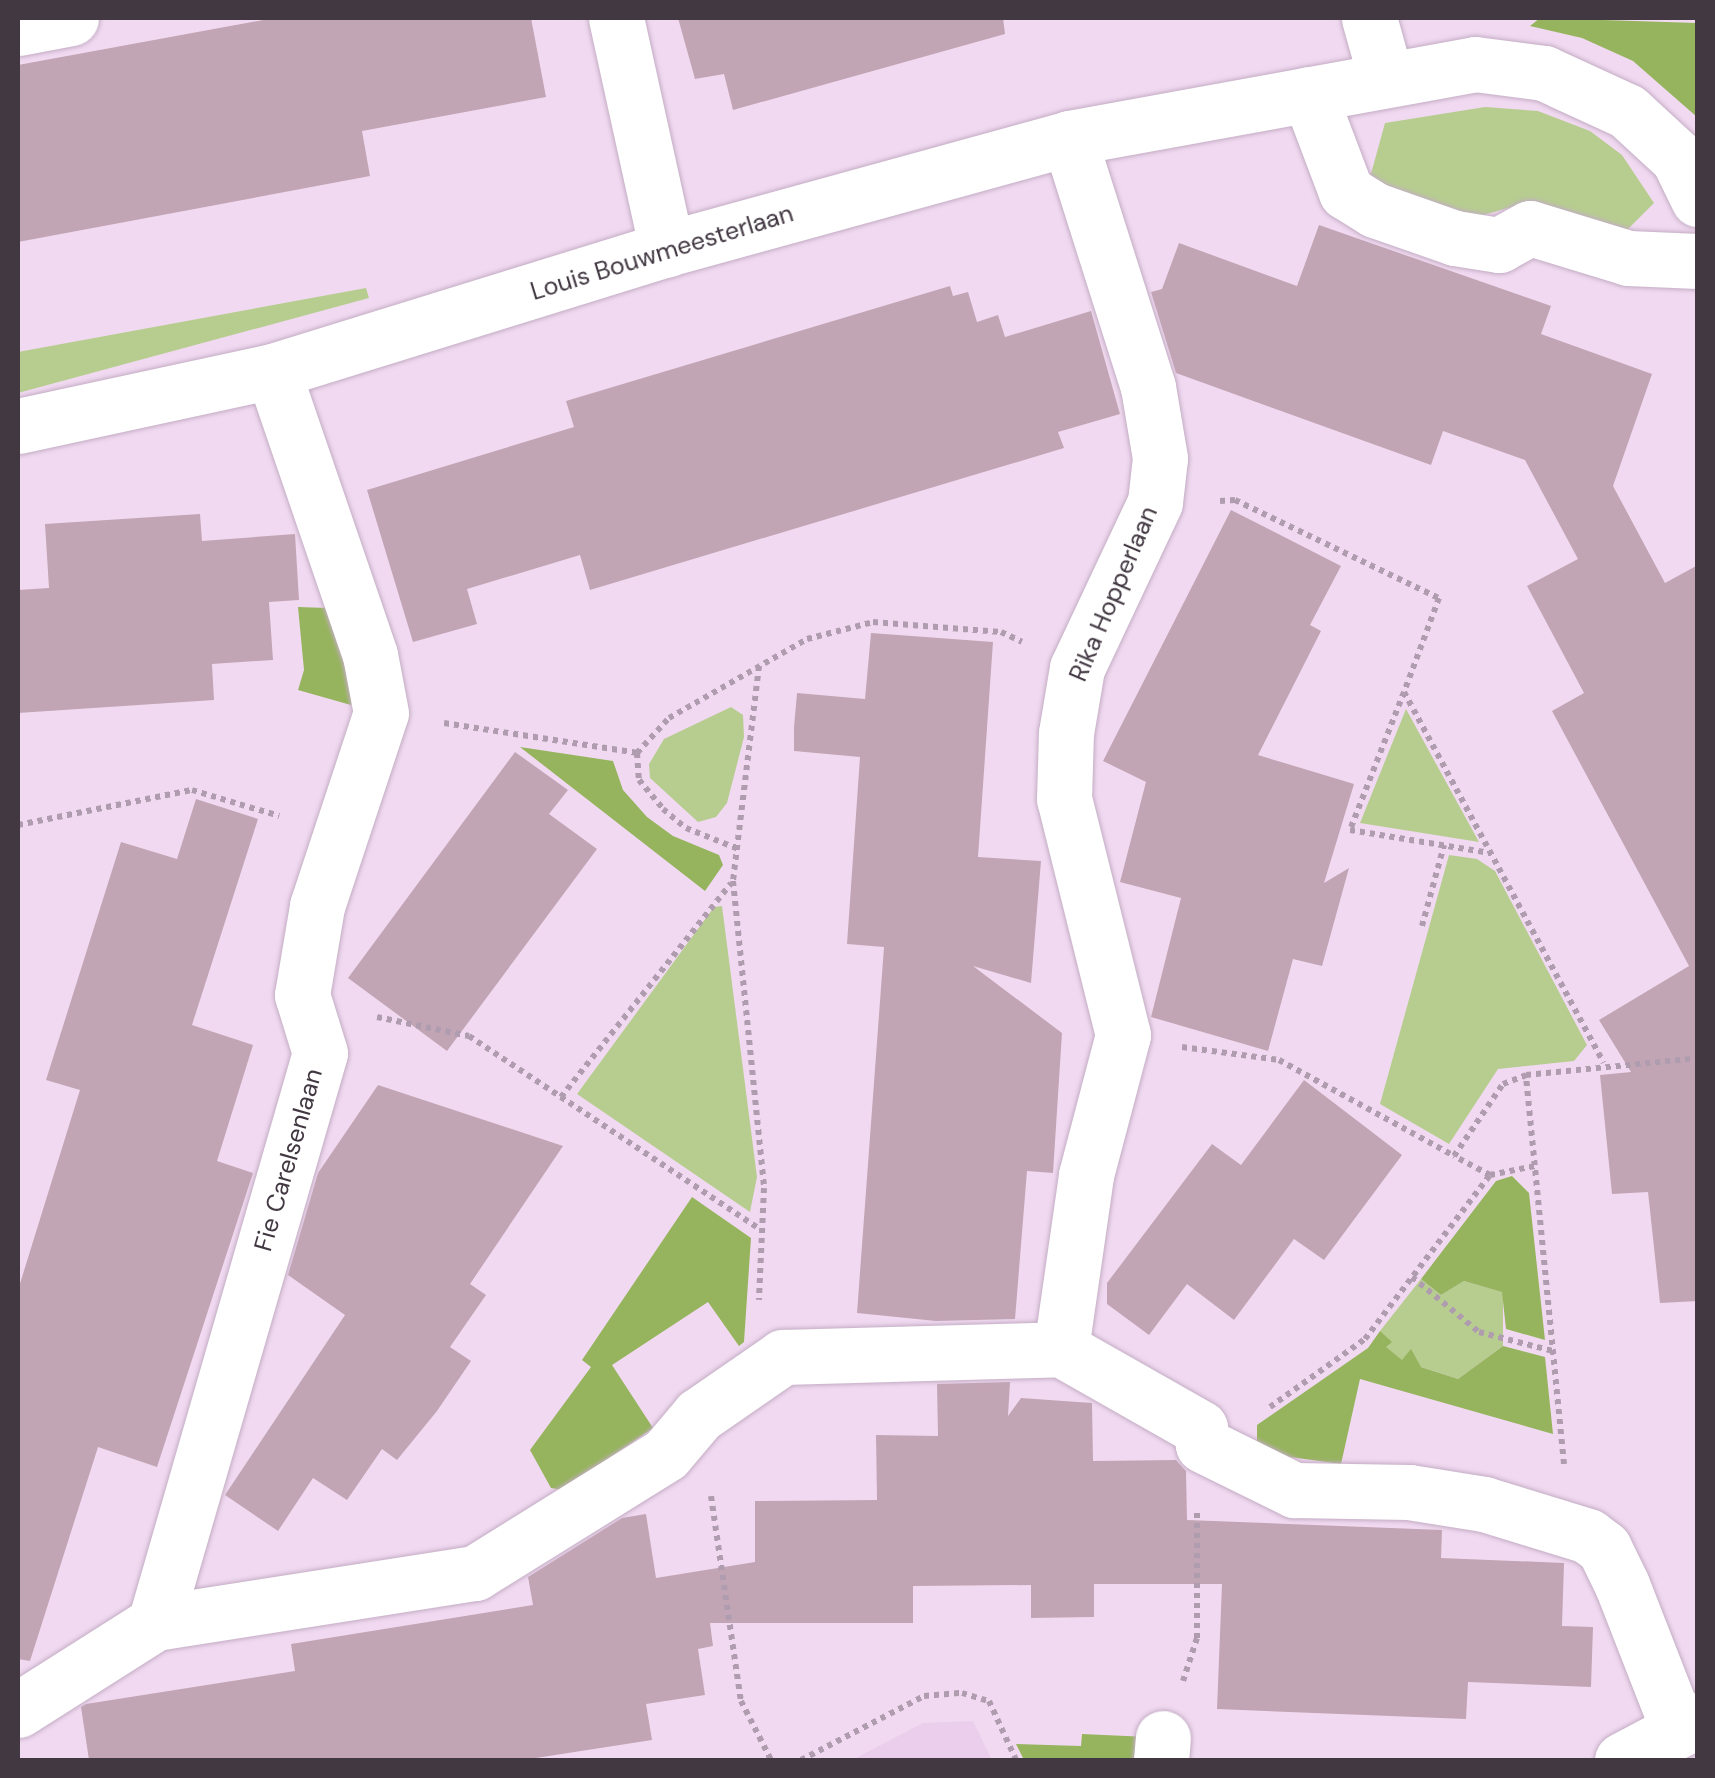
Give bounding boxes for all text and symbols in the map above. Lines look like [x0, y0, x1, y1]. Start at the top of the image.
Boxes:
street label: Louis Bouwmeesterlaan [527, 199, 797, 307]
street label: Rika Hopperlaan [1064, 502, 1164, 686]
street label: Fie Carelsenlaan [249, 1065, 329, 1255]

